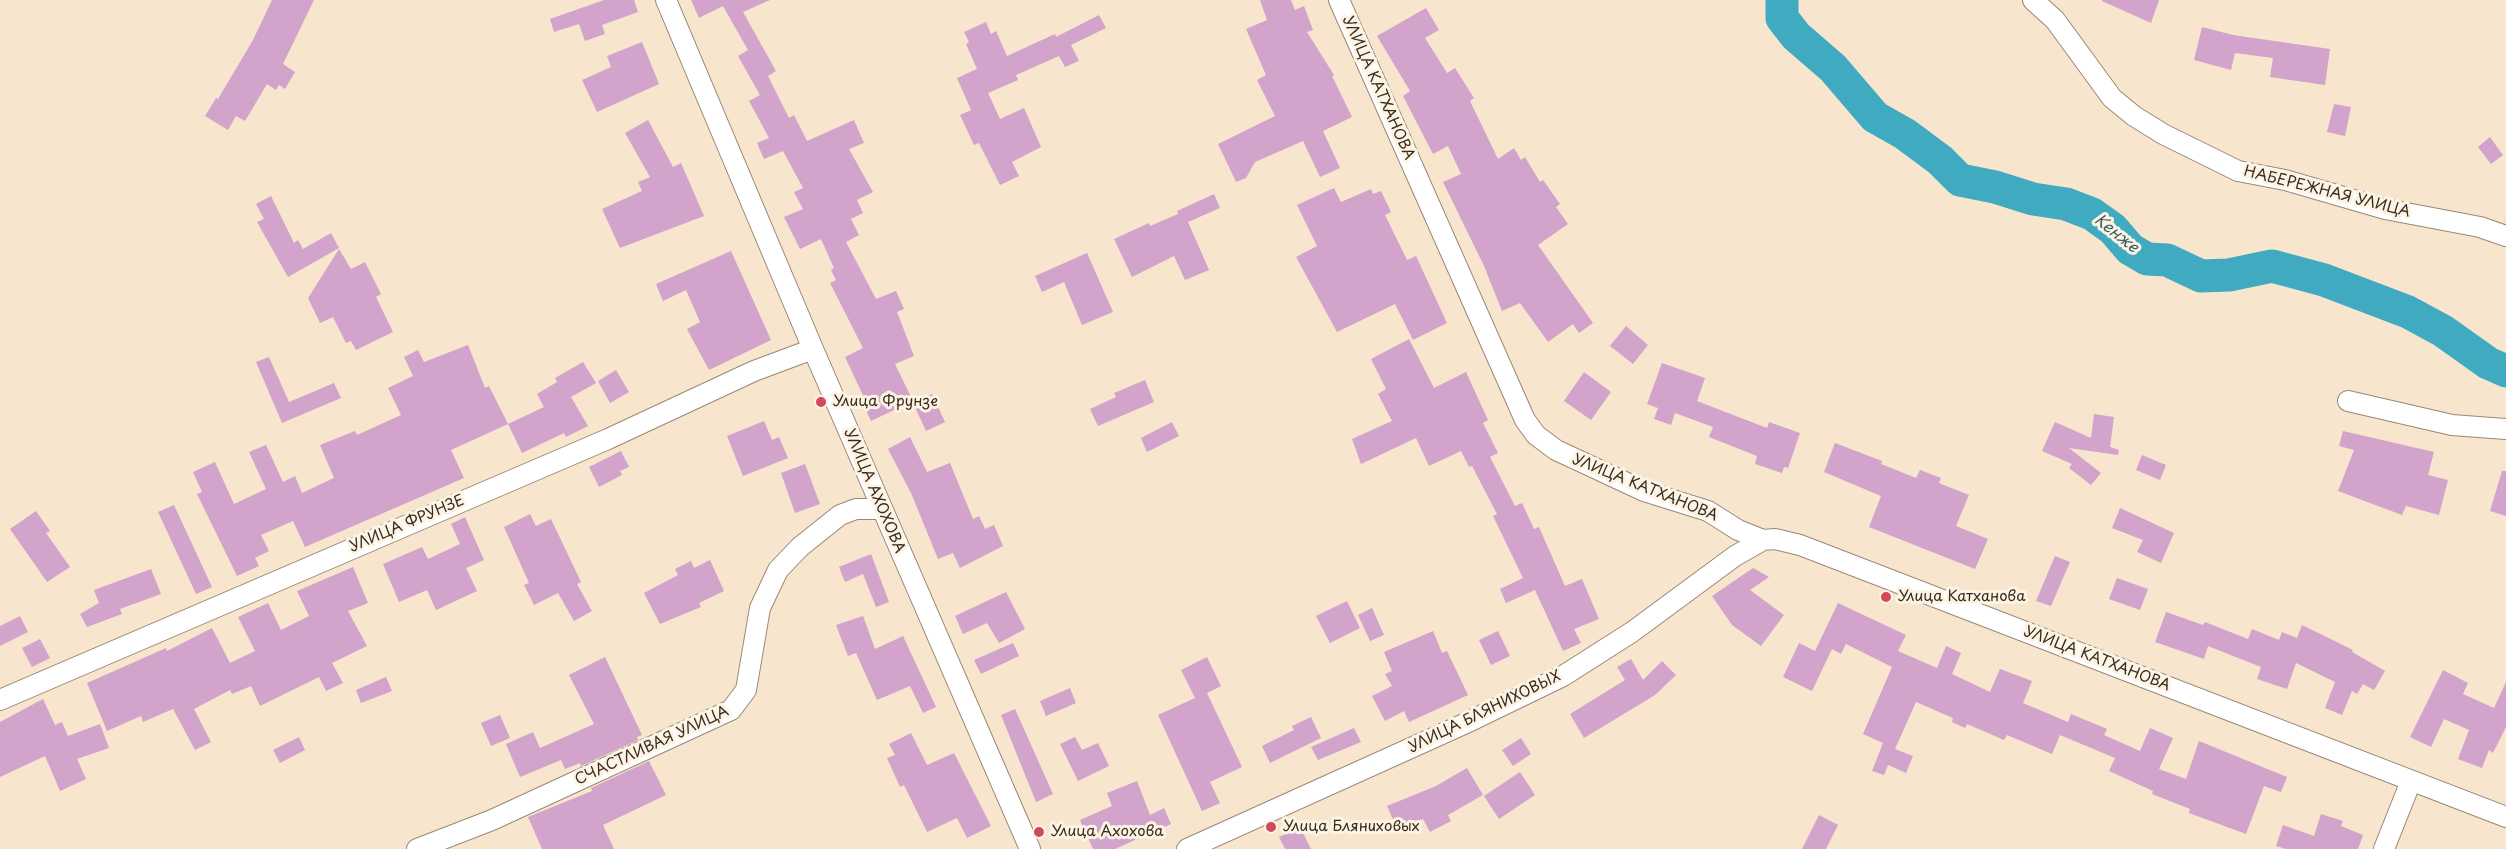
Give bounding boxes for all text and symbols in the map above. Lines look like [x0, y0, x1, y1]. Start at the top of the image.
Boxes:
street label: УЛИЦА КАТХАНОВА [1338, 13, 1418, 163]
street label: НАБЕРЕЖНАЯ УЛИЦА [2242, 163, 2412, 221]
water label: Кенже [2090, 211, 2142, 257]
place label: Улица Фрунзе [833, 393, 938, 411]
marker: Улица Фрунзе [814, 395, 828, 409]
street label: УЛИЦА АХОХОВА [840, 426, 908, 556]
street label: УЛИЦА КАТХАНОВА [1570, 451, 1720, 525]
street label: УЛИЦА ФРУНЗЕ [347, 492, 467, 556]
place label: Улица Катханова [1898, 588, 2025, 606]
marker: Улица Катханова [1879, 590, 1893, 604]
street label: УЛИЦА КАТХАНОВА [2021, 623, 2173, 695]
street label: УЛИЦА БЛЯНИХОВЫХ [1406, 667, 1564, 757]
street label: СЧАСТЛИВАЯ УЛИЦА [572, 702, 732, 790]
place label: Улица Бляниховых [1283, 818, 1420, 836]
marker: Улица Бляниховых [1264, 820, 1278, 834]
place label: Улица Ахохова [1051, 823, 1164, 841]
marker: Улица Ахохова [1032, 825, 1046, 839]

